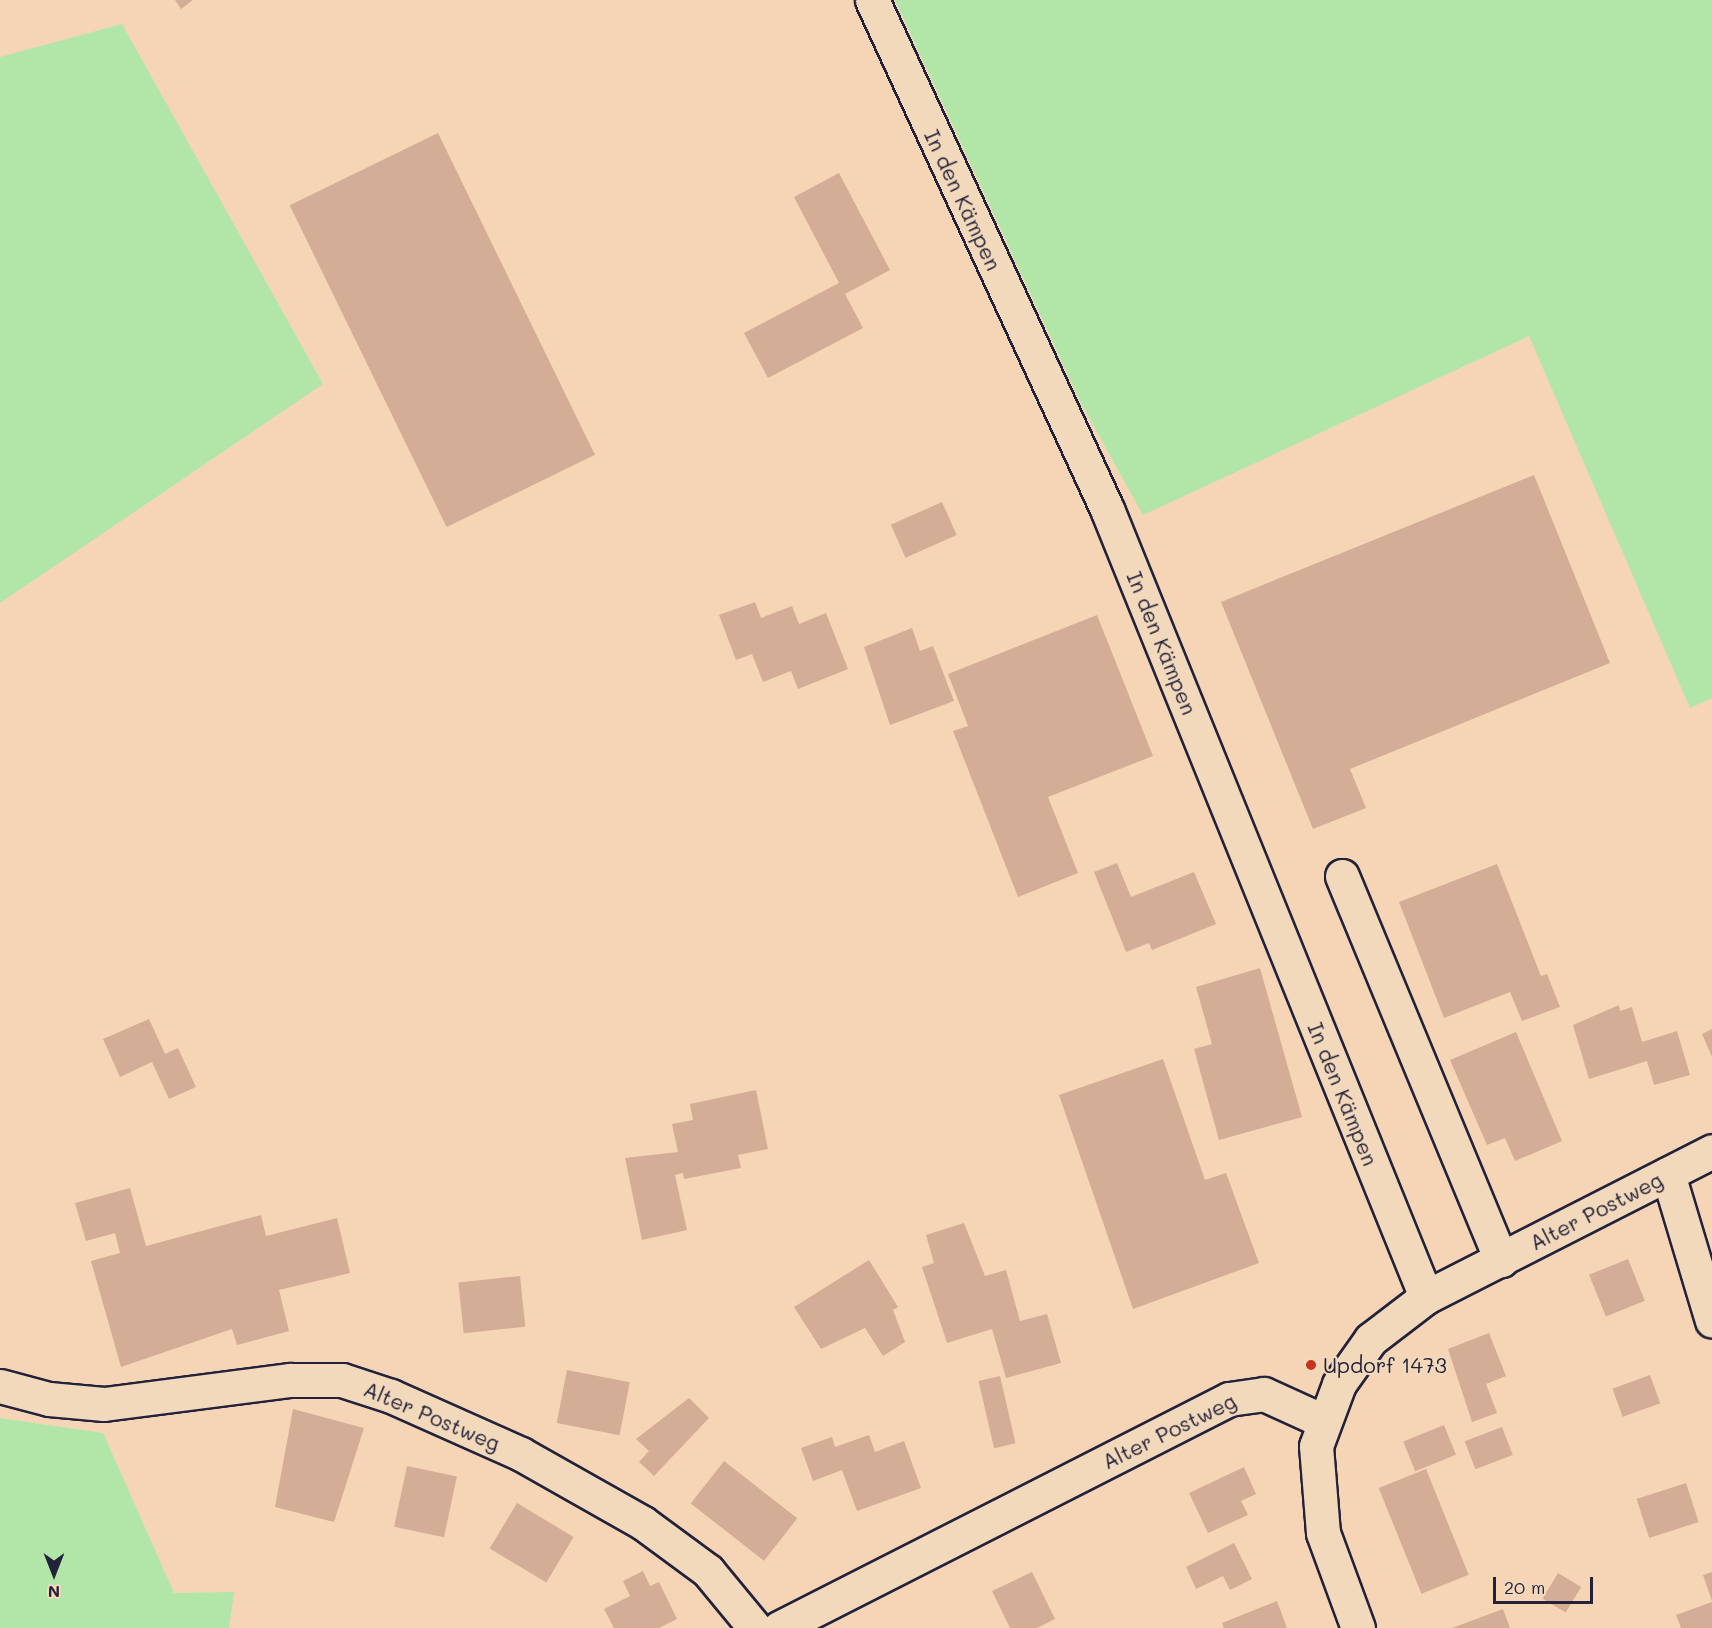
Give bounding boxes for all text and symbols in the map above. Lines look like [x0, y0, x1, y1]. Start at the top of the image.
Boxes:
street label: In den Kämpen [919, 126, 1007, 274]
street label: In den Kämpen [1122, 568, 1202, 718]
street label: In den Kämpen [1303, 1019, 1383, 1169]
street label: Alter Postweg [1525, 1167, 1667, 1255]
place label: Updorf 1473 [1323, 1352, 1447, 1378]
marker: Updorf 1473 [1304, 1358, 1318, 1372]
street label: Alter Postweg [360, 1376, 504, 1456]
street label: Alter Postweg [1098, 1388, 1240, 1474]
north arrow [24, 1544, 84, 1604]
scale bar [1496, 1565, 1596, 1603]
text: 20 m [1504, 1575, 1545, 1599]
text: N [48, 1582, 60, 1603]

